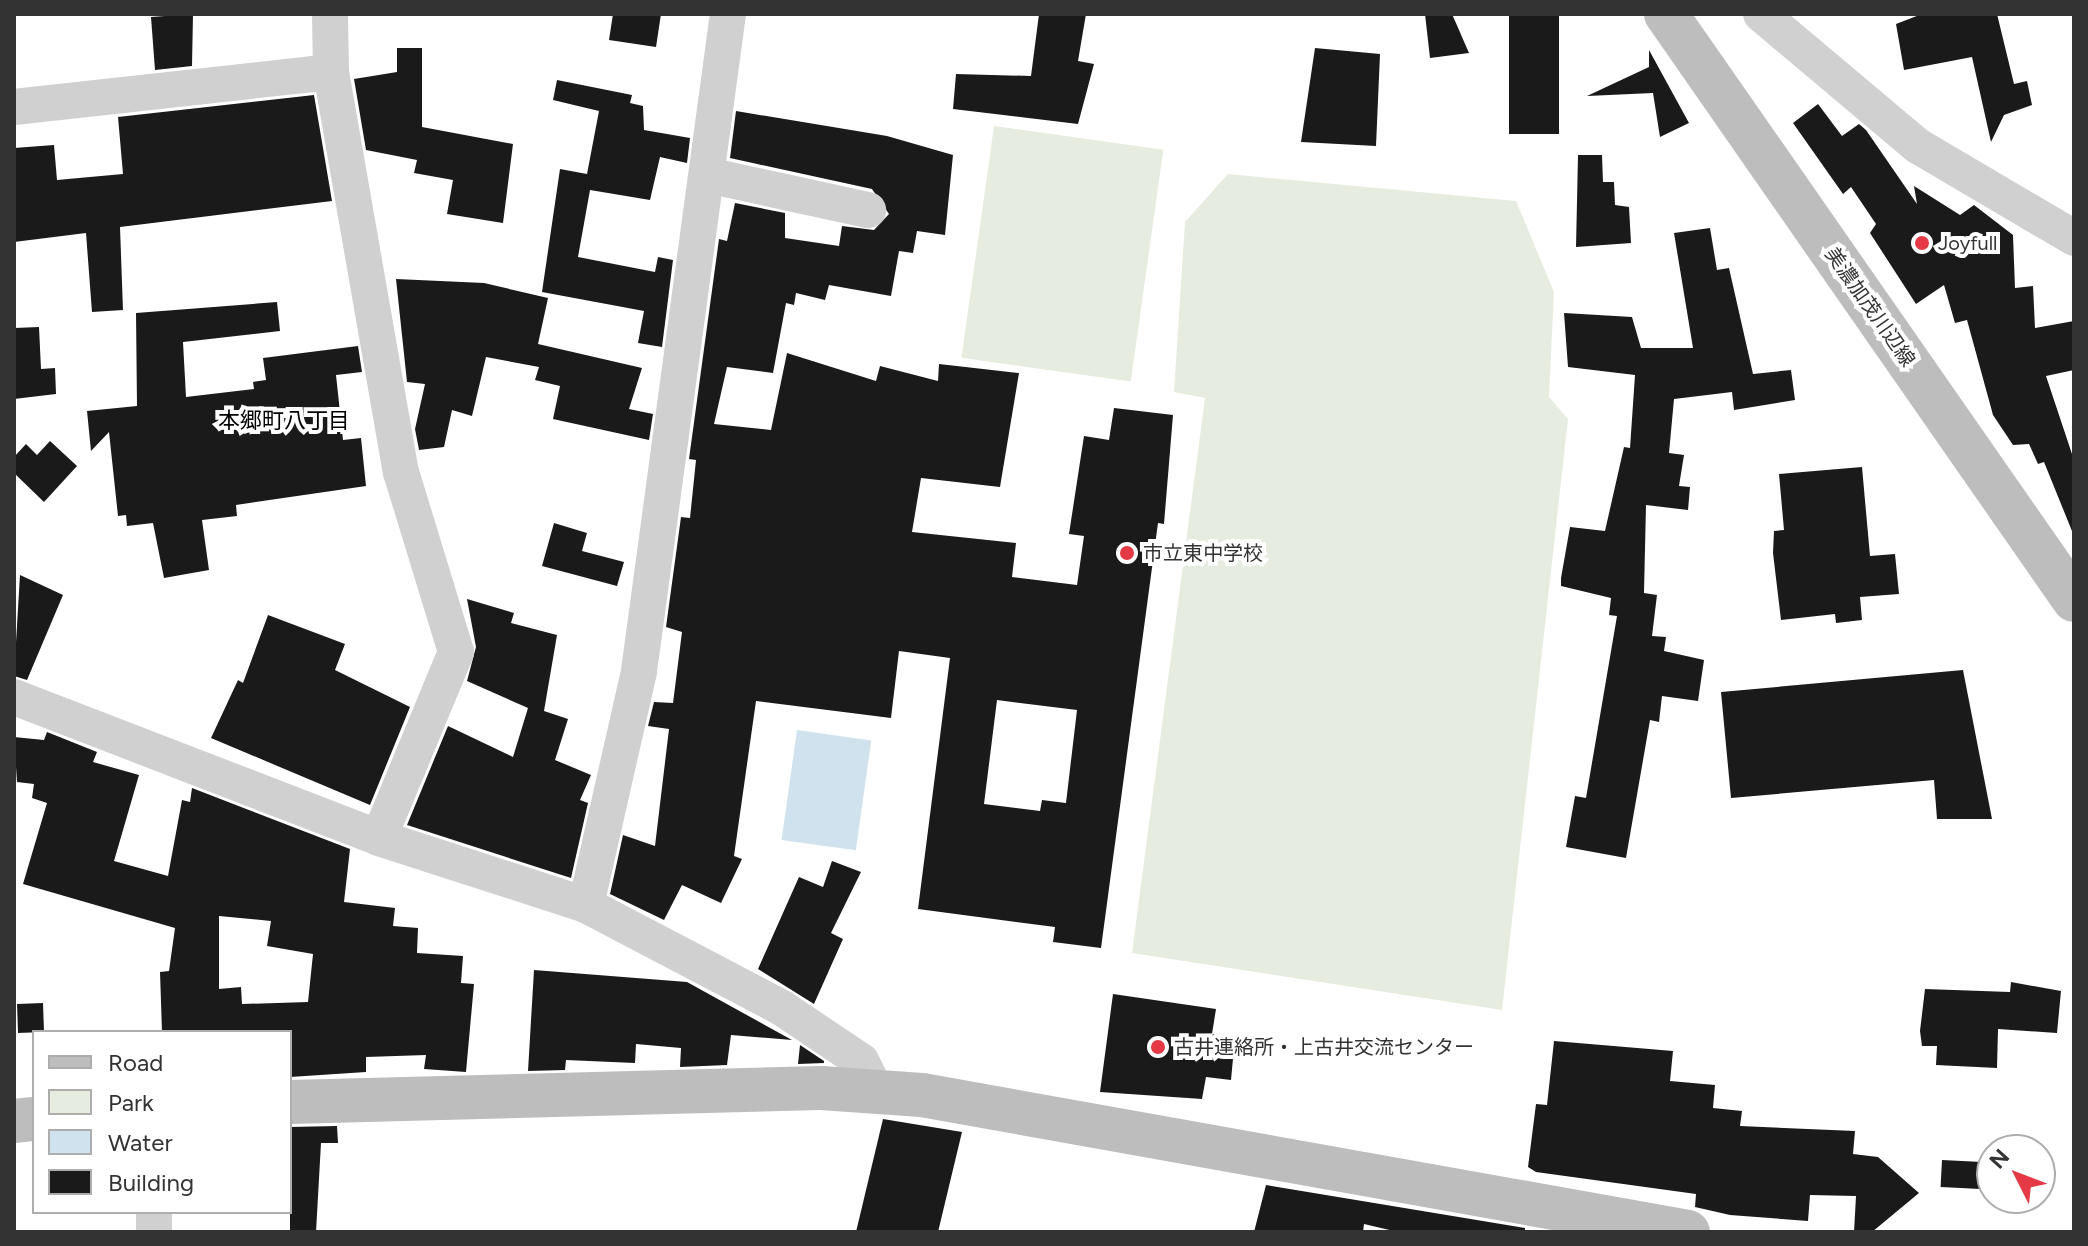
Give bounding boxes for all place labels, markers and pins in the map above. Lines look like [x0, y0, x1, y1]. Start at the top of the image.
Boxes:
place label: Joyfull [1938, 231, 1997, 255]
marker: Joyfull [1913, 234, 1931, 252]
place label: 市立東中学校 [1143, 541, 1263, 565]
marker: 市立東中学校 [1118, 544, 1136, 562]
place label: 古井連絡所・上古井交流センター [1174, 1035, 1474, 1059]
marker: 古井連絡所・上古井交流センター [1149, 1038, 1167, 1056]

